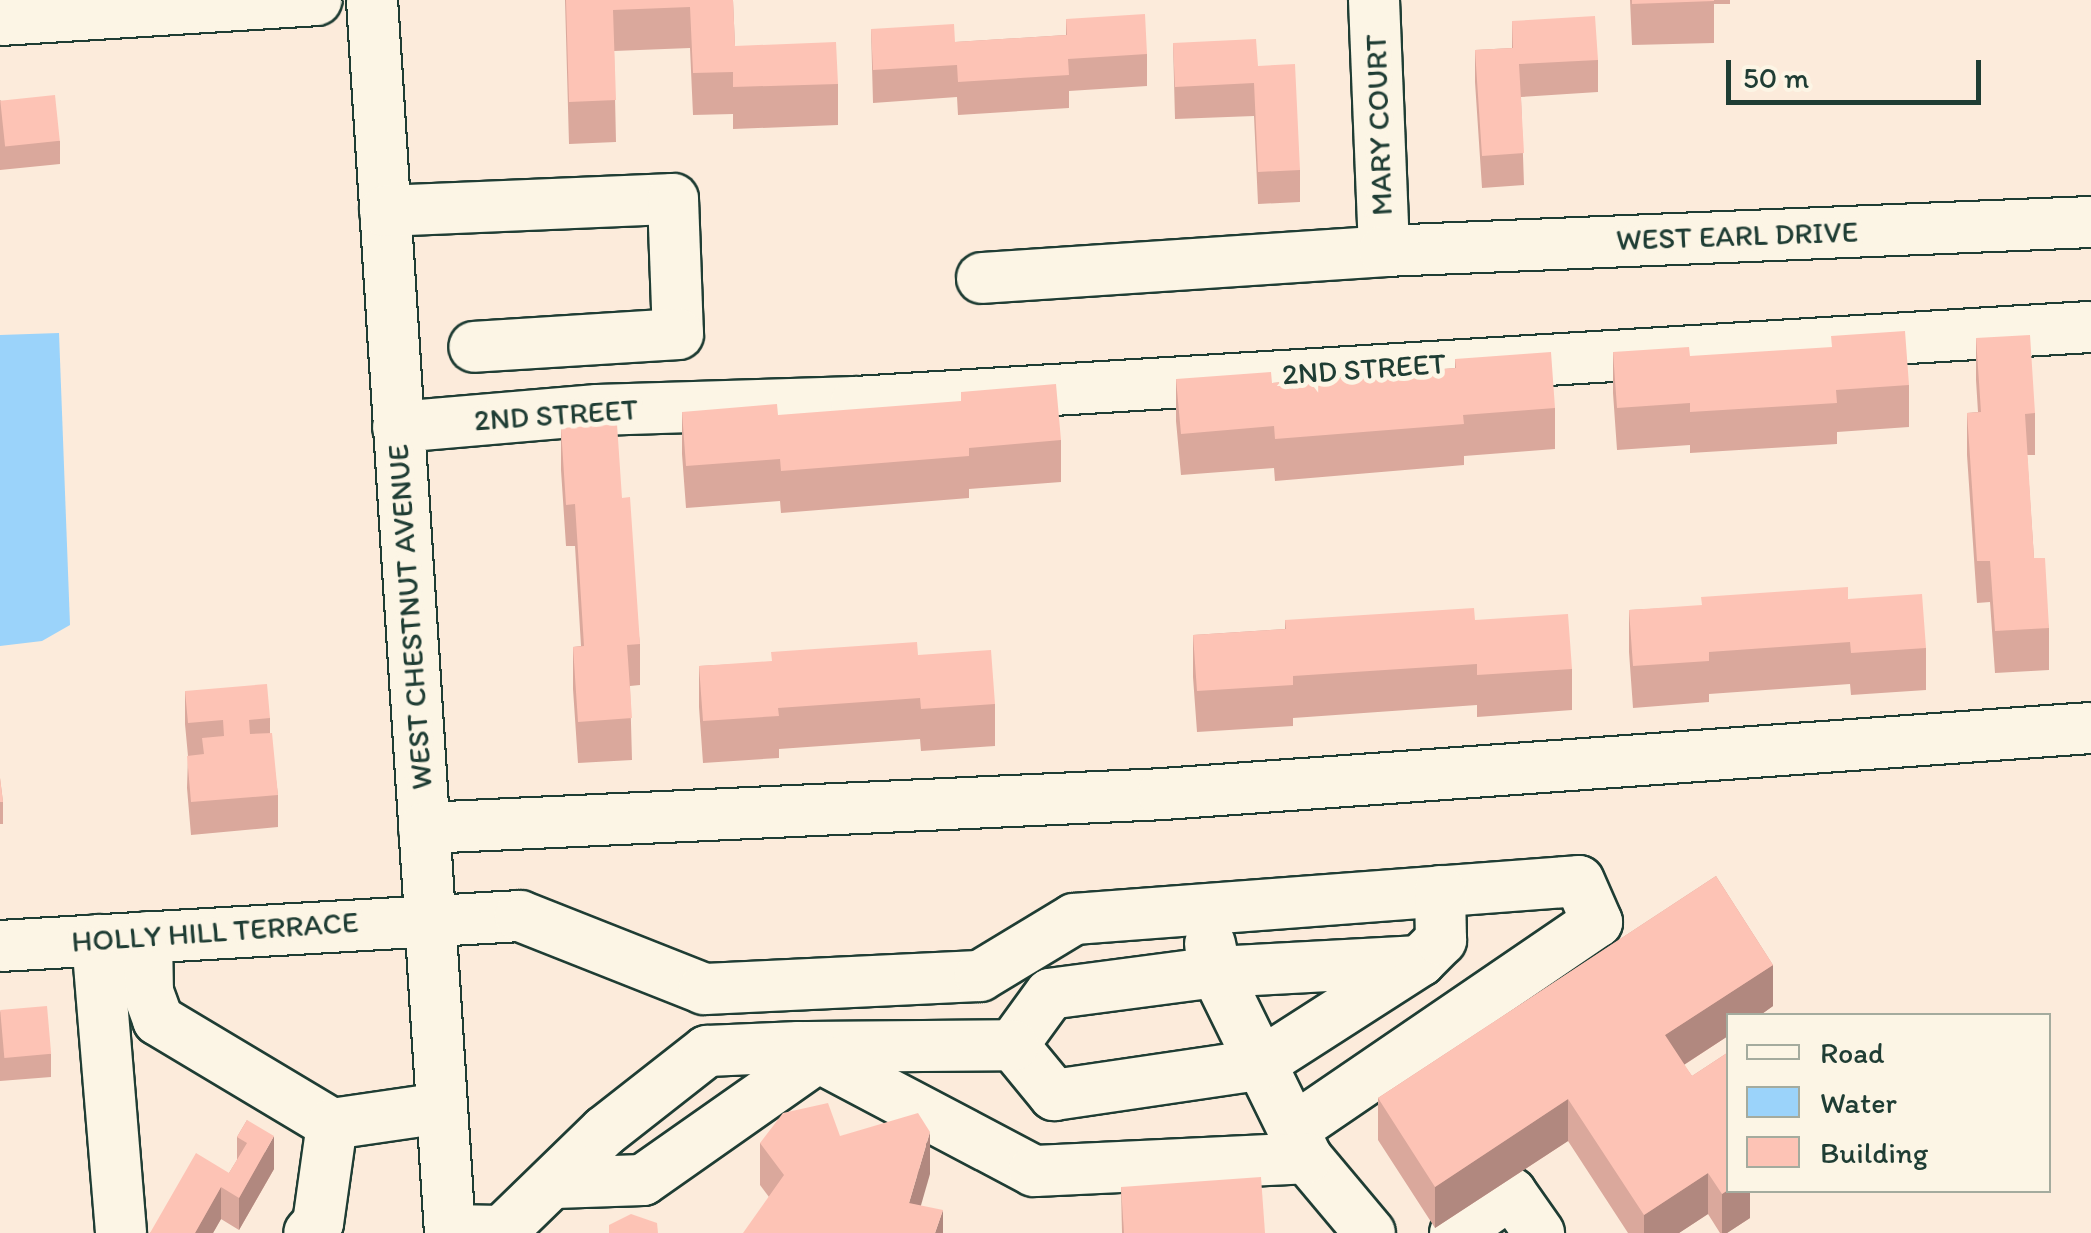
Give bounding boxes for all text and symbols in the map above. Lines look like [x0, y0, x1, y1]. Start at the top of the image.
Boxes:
street label: MARY COURT [1358, 34, 1400, 216]
scale bar [1731, 40, 1986, 102]
text: 50 m [1743, 59, 1809, 96]
street label: WEST EARL DRIVE [1615, 214, 1859, 258]
street label: 2ND STREET [1281, 345, 1447, 393]
street label: 2ND STREET [473, 391, 639, 439]
street label: WEST CHESTNUT AVENUE [380, 443, 440, 791]
street label: HOLLY HILL TERRACE [68, 904, 362, 960]
legend [1726, 1013, 2051, 1193]
text: Road [1820, 1034, 1885, 1071]
text: Water [1820, 1084, 1897, 1121]
text: Building [1820, 1134, 1928, 1171]

